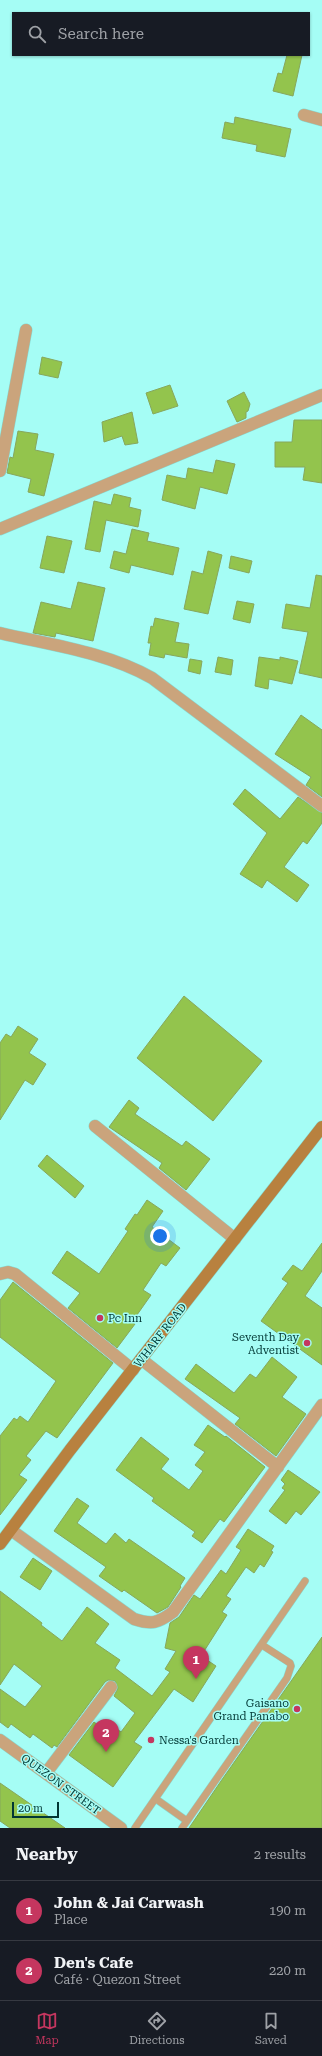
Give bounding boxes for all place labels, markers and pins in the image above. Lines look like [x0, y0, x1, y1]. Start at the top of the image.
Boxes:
place label: Pc Inn [108, 1312, 142, 1325]
marker: Pc Inn [95, 1313, 105, 1323]
place label: Seventh Day Adventist [232, 1331, 299, 1357]
marker: Seventh Day Adventist [302, 1338, 312, 1348]
pin: 1 [183, 1646, 209, 1679]
place label: Gaisano Grand Panabo [213, 1697, 289, 1723]
marker: Gaisano Grand Panabo [292, 1704, 302, 1714]
pin: 2 [93, 1719, 119, 1752]
place label: Nessa's Garden [159, 1734, 239, 1747]
marker: Nessa's Garden [146, 1735, 156, 1745]

